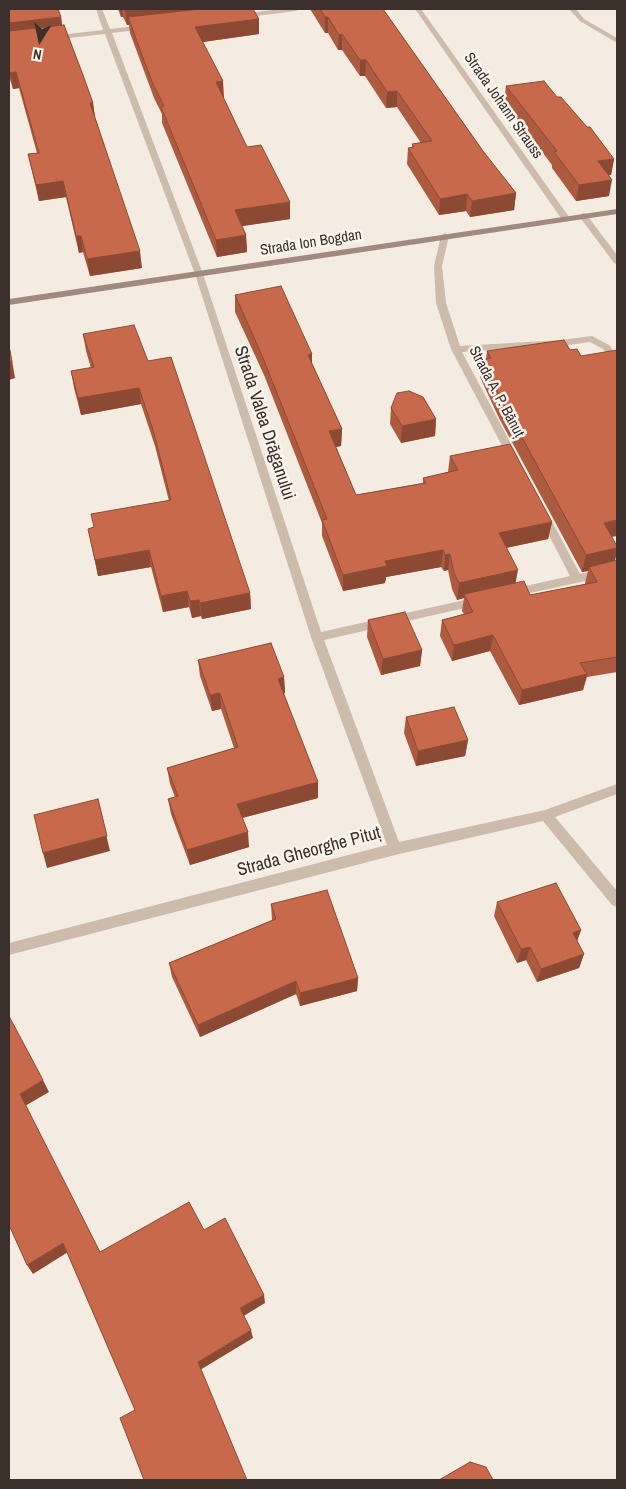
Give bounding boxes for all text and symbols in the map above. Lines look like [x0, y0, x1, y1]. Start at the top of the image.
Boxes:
north arrow [15, 15, 65, 65]
text: N [32, 45, 43, 64]
street label: Strada Johann Strauss [460, 50, 546, 162]
street label: Strada Ion Bogdan [259, 226, 363, 260]
street label: Strada Valea Drăganului [229, 343, 299, 503]
street label: Strada A. P. Bănuț [465, 343, 527, 441]
street label: Strada Gheorghe Pituț [235, 822, 383, 882]

